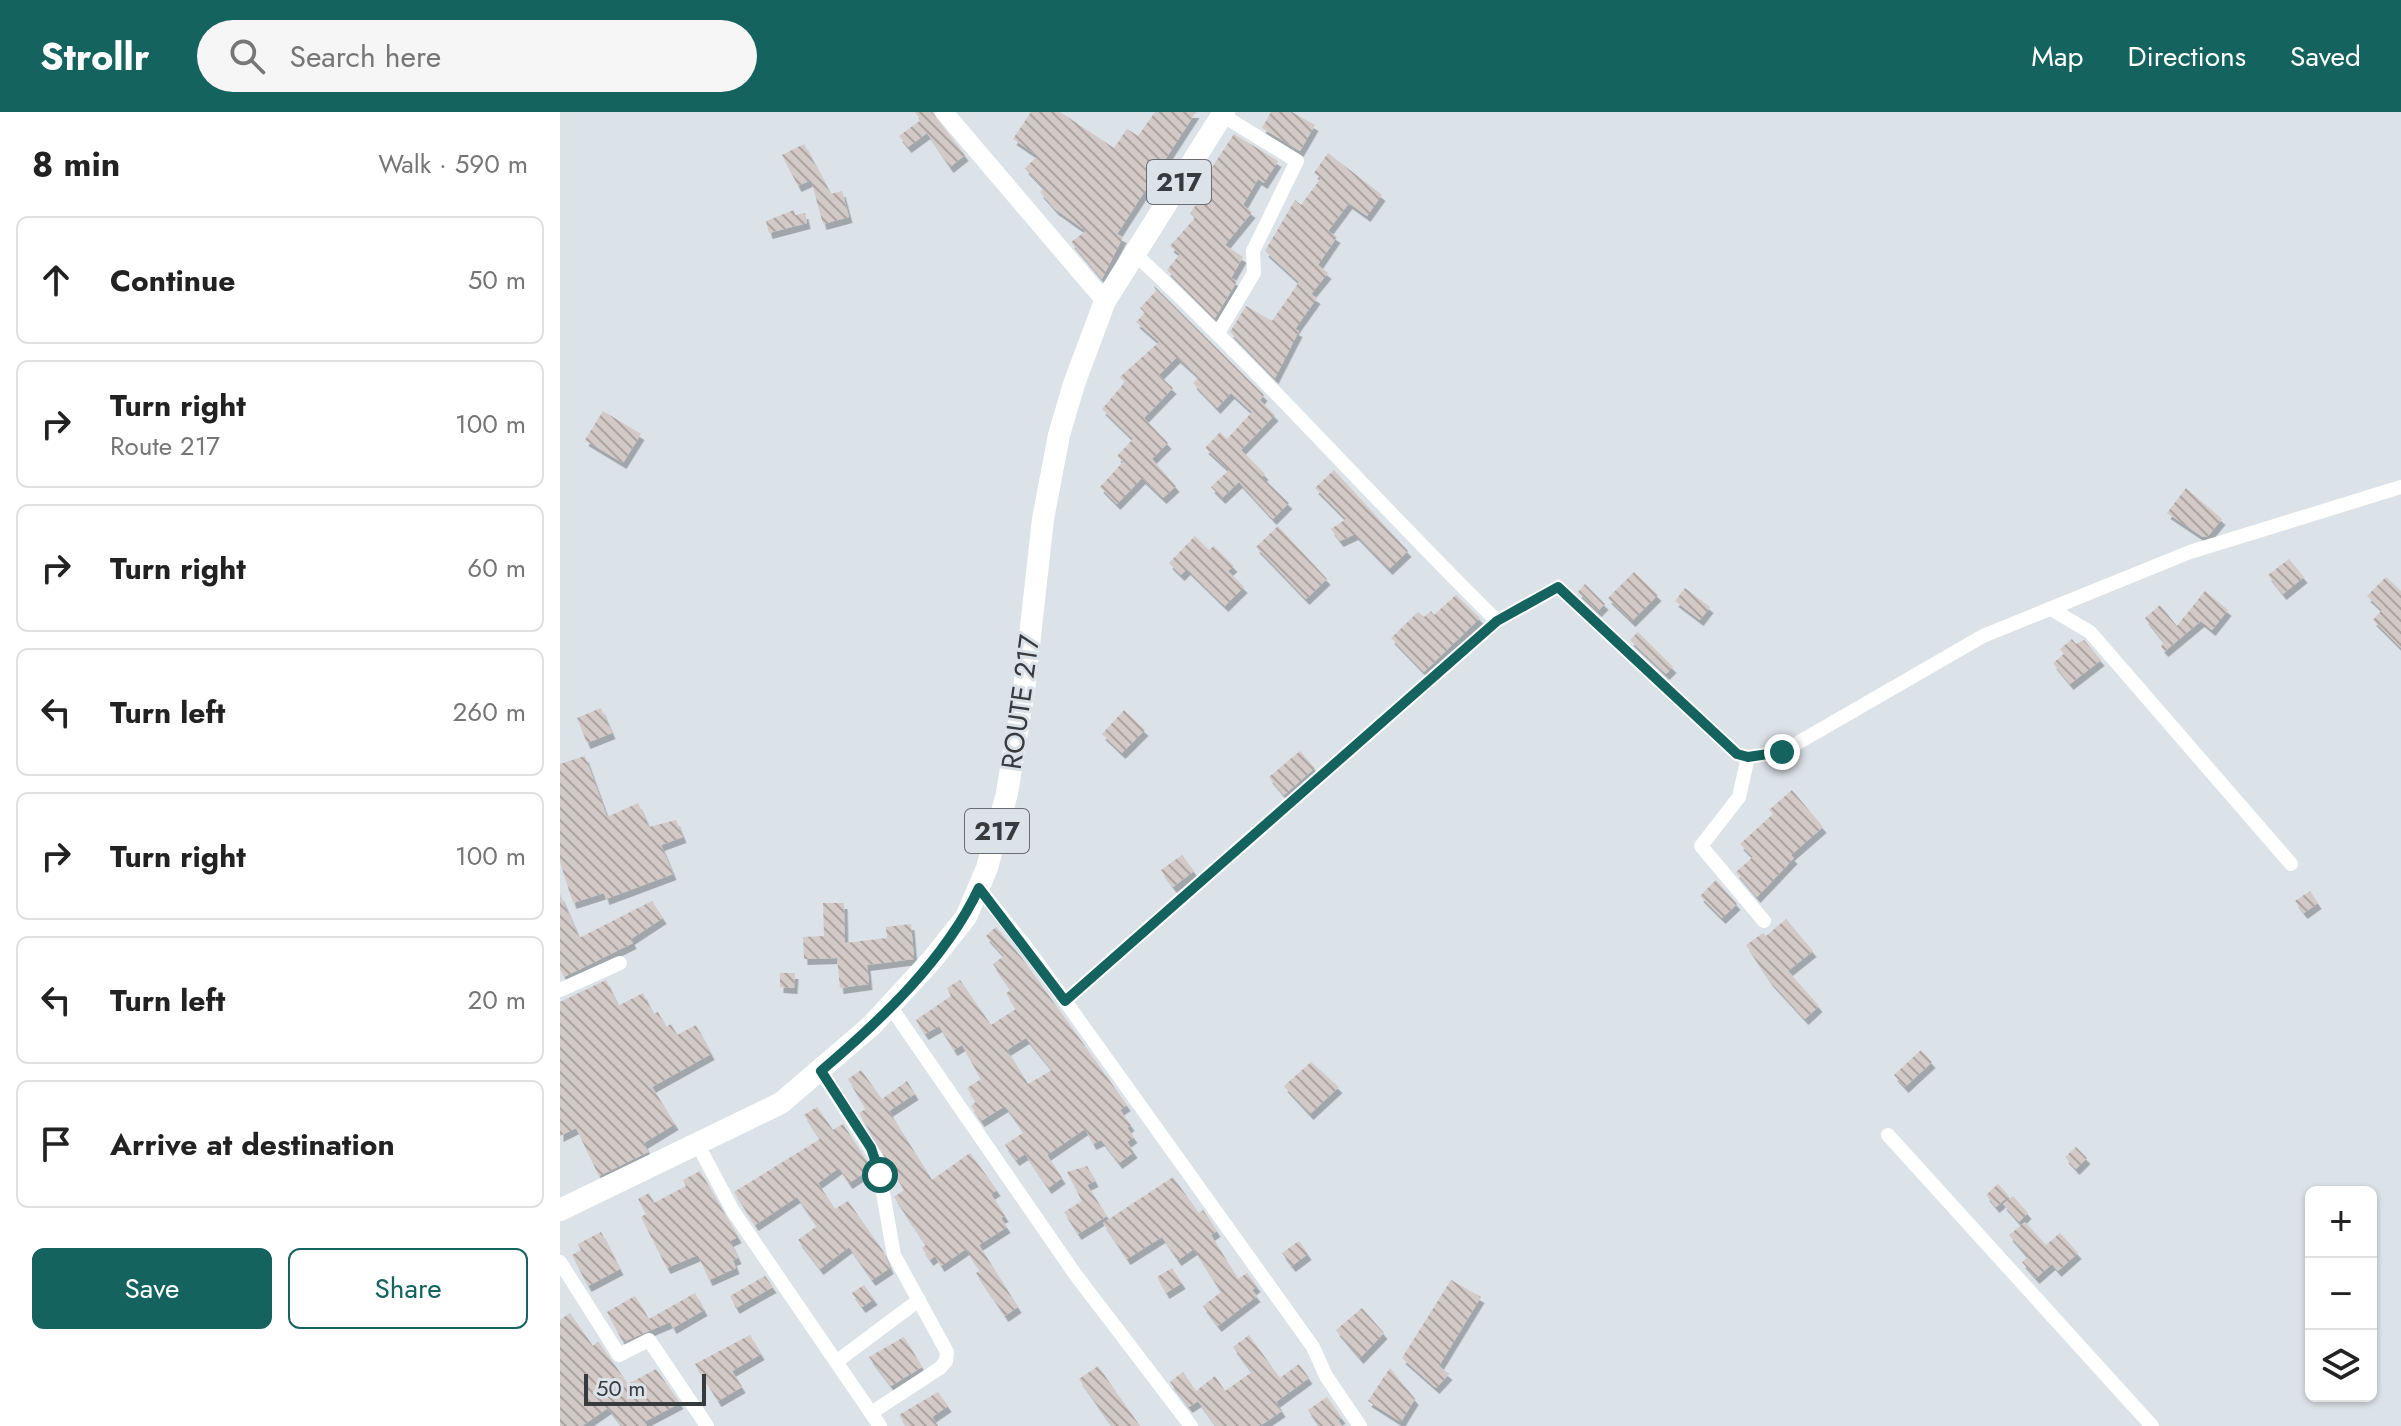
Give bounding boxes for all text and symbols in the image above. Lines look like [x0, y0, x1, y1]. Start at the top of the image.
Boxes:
search box [197, 20, 757, 92]
text: Strollr [40, 29, 149, 84]
icon: search [225, 34, 269, 78]
text: Search here [289, 35, 441, 78]
text: Map [2031, 36, 2083, 77]
text: Directions [2127, 36, 2246, 77]
text: Saved [2290, 36, 2361, 77]
text: 8 min [32, 140, 120, 189]
text: Walk · 590 m [378, 145, 528, 183]
road number: 217 [1147, 160, 1211, 204]
icon: ahead [34, 258, 78, 302]
text: Continue [110, 259, 236, 302]
text: 50 m [468, 261, 526, 299]
text: Turn right [110, 384, 246, 427]
icon: right [34, 402, 78, 446]
text: 100 m [455, 405, 526, 443]
text: Route 217 [110, 427, 220, 465]
icon: right [34, 546, 78, 590]
text: Turn right [110, 547, 246, 590]
text: 60 m [467, 549, 526, 587]
street label: ROUTE 217 [991, 632, 1050, 772]
icon: left [34, 690, 78, 734]
text: Turn left [110, 691, 225, 734]
text: 260 m [453, 693, 526, 731]
route end [1764, 734, 1800, 770]
road number: 217 [965, 809, 1029, 853]
icon: right [34, 834, 78, 878]
text: Turn right [110, 835, 246, 878]
text: 100 m [455, 837, 526, 875]
icon: left [34, 978, 78, 1022]
text: Turn left [110, 979, 225, 1022]
text: 20 m [468, 981, 526, 1019]
icon: arrive [34, 1122, 78, 1166]
text: Arrive at destination [110, 1123, 395, 1166]
route start [862, 1157, 898, 1193]
map controls [2305, 1186, 2377, 1402]
button: + [2305, 1186, 2377, 1258]
button: Save [32, 1248, 272, 1329]
button: Share [288, 1248, 528, 1329]
button: − [2305, 1258, 2377, 1330]
button: layers [2305, 1330, 2377, 1402]
scale bar [584, 1370, 706, 1406]
text: 50 m [596, 1372, 645, 1404]

